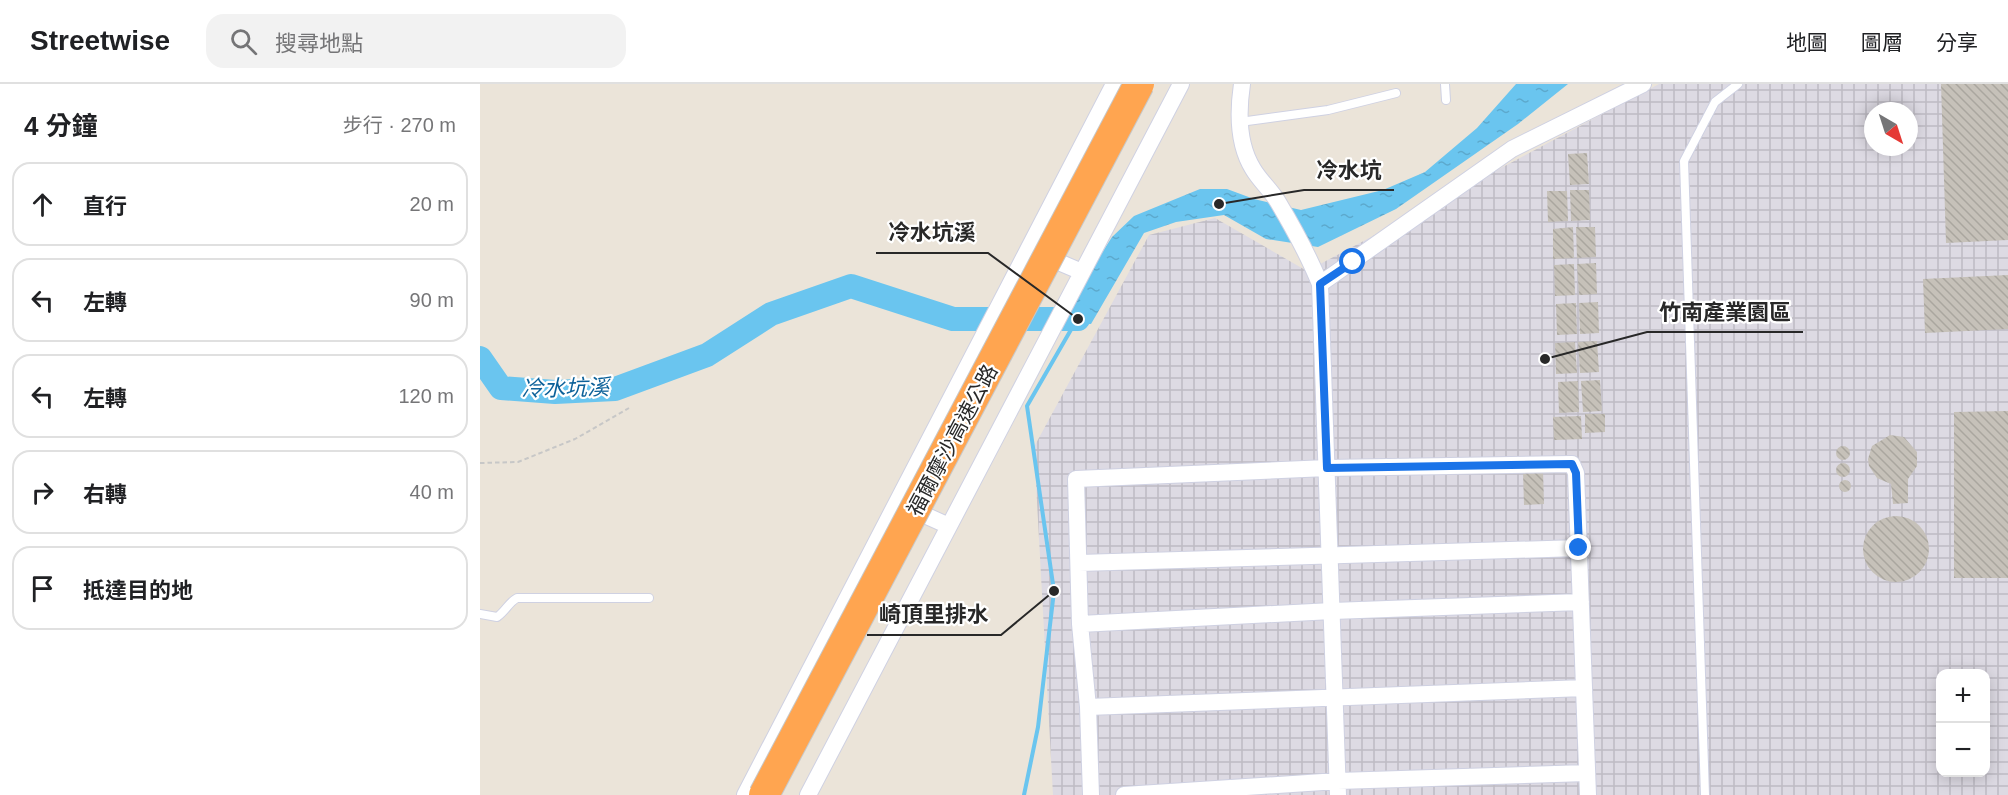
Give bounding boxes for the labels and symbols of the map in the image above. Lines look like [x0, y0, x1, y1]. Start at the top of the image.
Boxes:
north arrow [1864, 102, 1918, 156]
callout: 冷水坑 [1304, 150, 1394, 190]
text: 冷水坑 [1316, 158, 1382, 183]
callout: 冷水坑溪 [876, 213, 988, 253]
text: 冷水坑溪 [888, 220, 976, 245]
route start [1339, 248, 1365, 274]
callout: 竹南產業園區 [1647, 292, 1803, 332]
text: 竹南產業園區 [1659, 300, 1791, 325]
street label: 福爾摩沙高速公路 [902, 360, 1002, 520]
water label: 冷水坑溪 [521, 375, 612, 401]
route end [1565, 534, 1591, 560]
callout: 崎頂里排水 [867, 595, 1001, 635]
text: 崎頂里排水 [879, 602, 989, 627]

